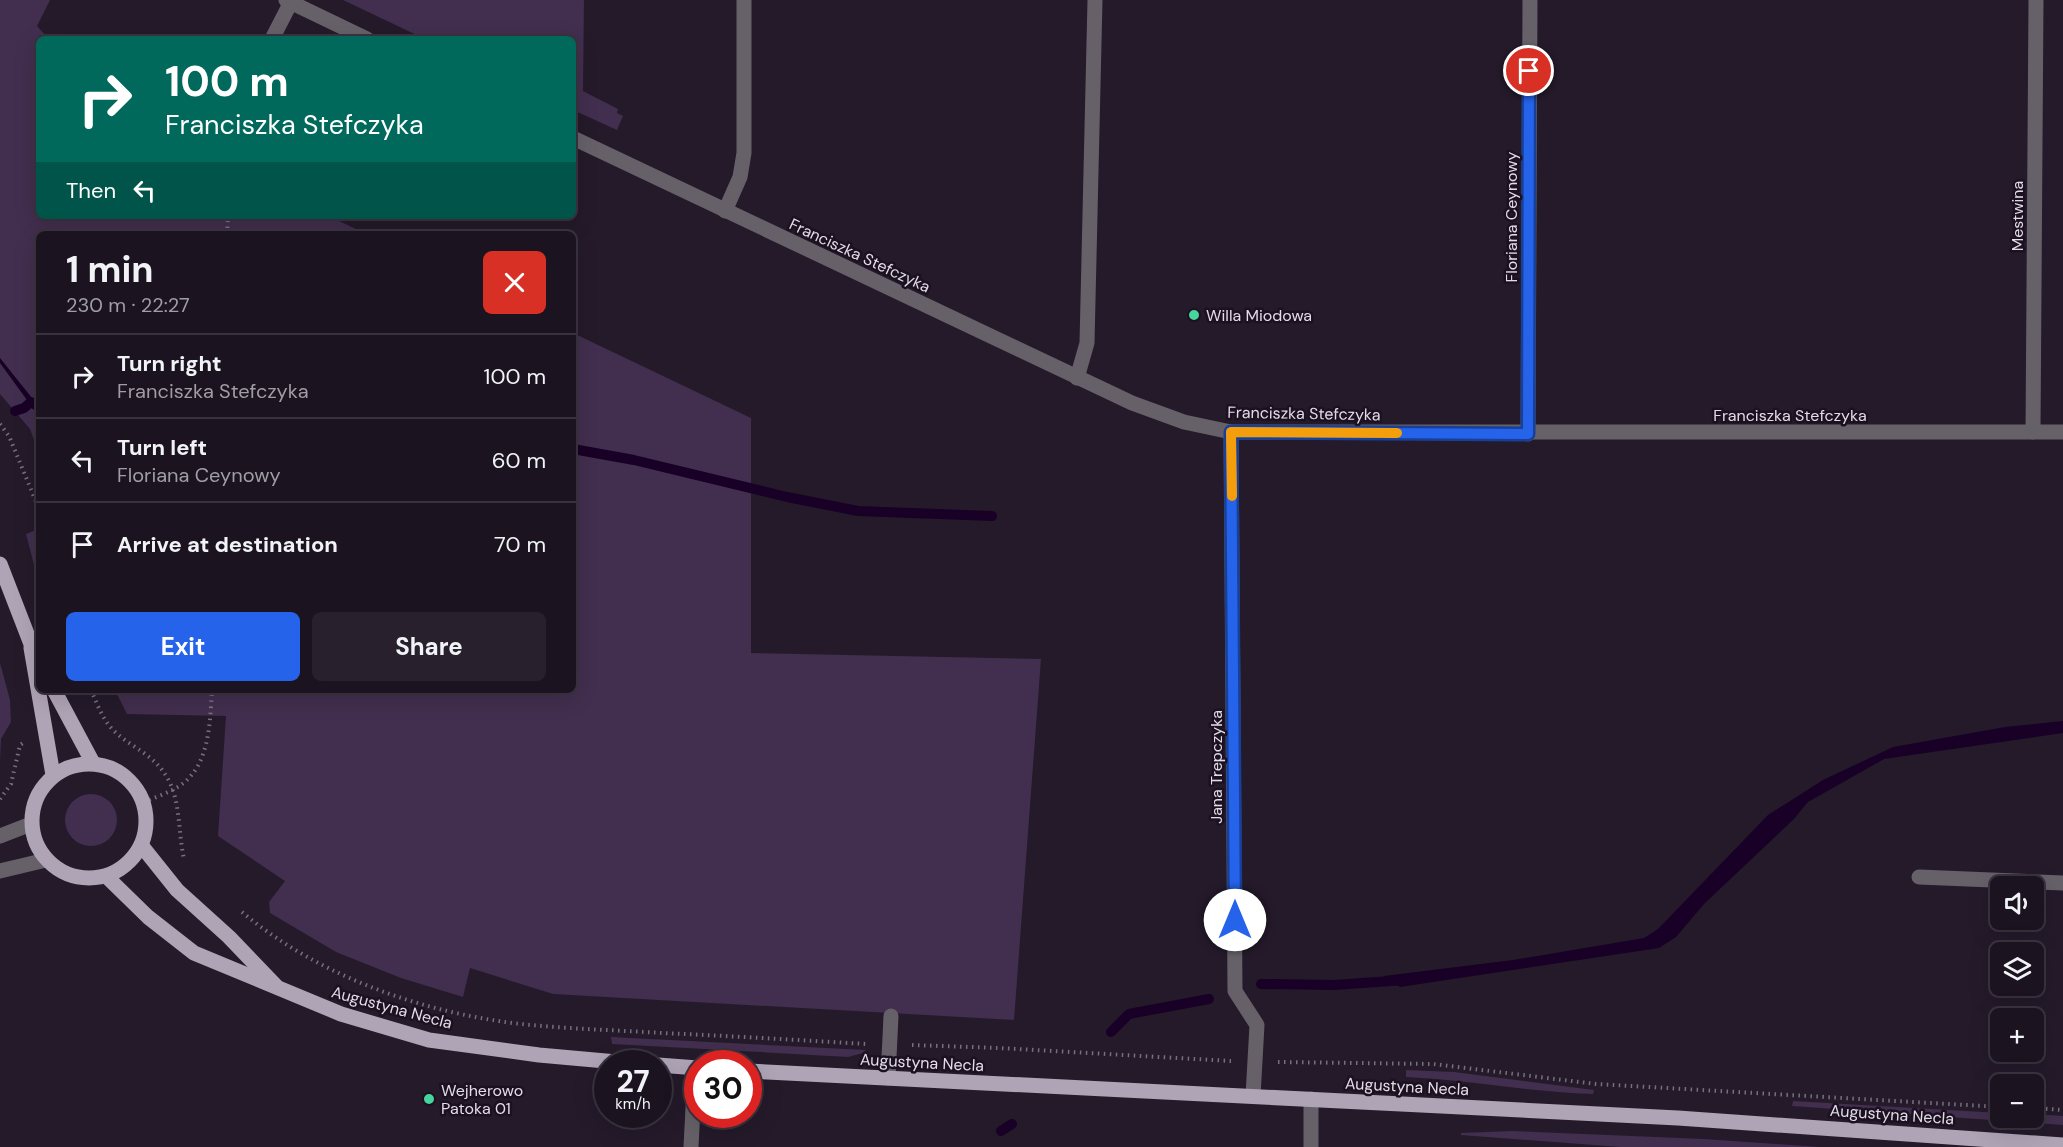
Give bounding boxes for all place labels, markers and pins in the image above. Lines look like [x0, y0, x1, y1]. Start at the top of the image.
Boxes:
pin [1503, 45, 1554, 96]
place label: Willa Miodowa [1206, 305, 1312, 326]
marker: Willa Miodowa [1187, 308, 1201, 322]
place label: Wejherowo Patoka 01 [441, 1080, 523, 1119]
marker: Wejherowo Patoka 01 [422, 1092, 436, 1106]

